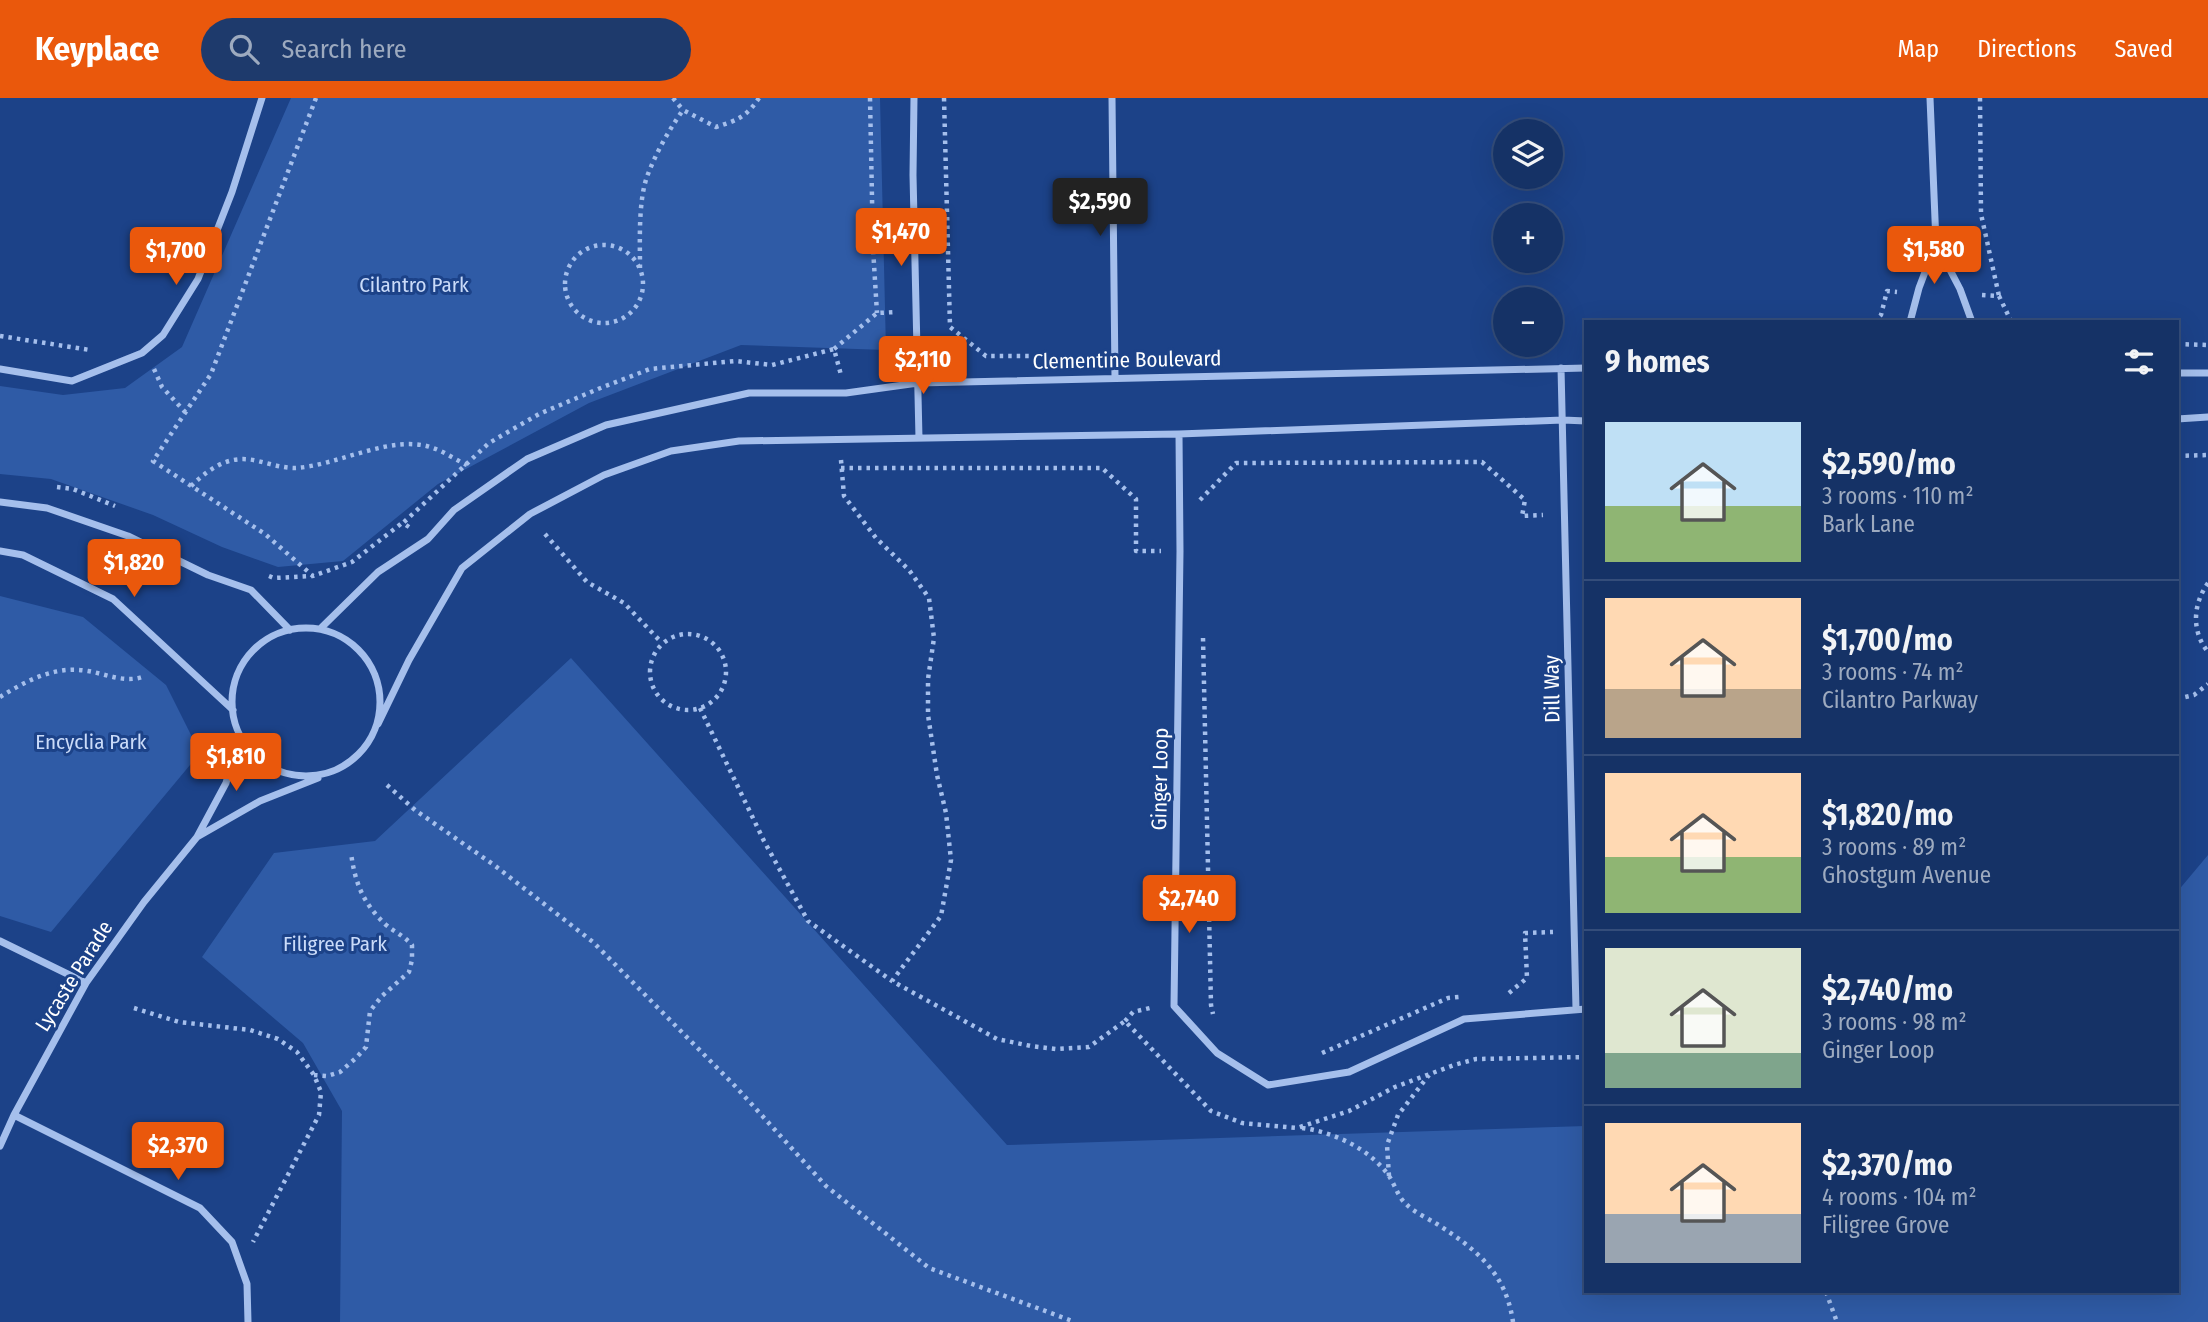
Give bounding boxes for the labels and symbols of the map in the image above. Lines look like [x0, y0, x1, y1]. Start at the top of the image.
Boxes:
pin: $2,590 [1043, 178, 1157, 238]
pin: $1,470 [844, 208, 958, 268]
pin: $1,580 [1877, 226, 1991, 286]
pin: $1,700 [119, 228, 233, 287]
park label: Cilantro Park [359, 272, 469, 298]
pin: $2,110 [866, 336, 980, 396]
street label: Clementine Boulevard [1032, 345, 1222, 375]
pin: $1,820 [77, 540, 191, 599]
street label: Dill Way [1538, 654, 1566, 723]
street label: Ginger Loop [1146, 727, 1174, 831]
park label: Encyclia Park [35, 729, 147, 755]
pin: $1,810 [179, 734, 293, 793]
pin: $2,740 [1132, 876, 1246, 935]
street label: Lycaste Parade [30, 916, 118, 1036]
park label: Filigree Park [283, 931, 387, 957]
pin: $2,370 [121, 1122, 235, 1182]

